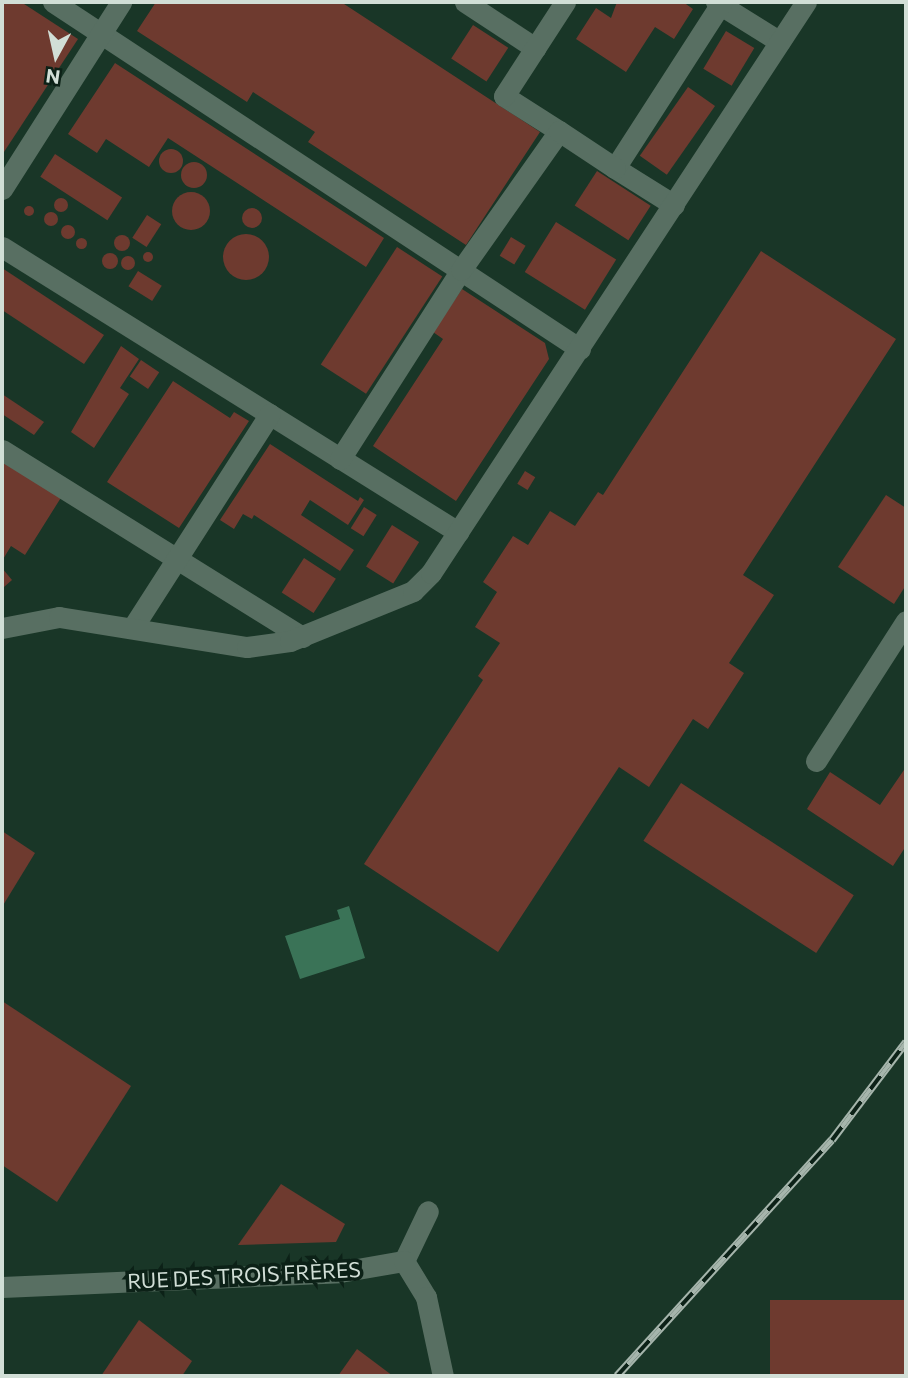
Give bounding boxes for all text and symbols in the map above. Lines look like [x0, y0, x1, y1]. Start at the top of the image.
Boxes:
north arrow [21, 21, 91, 91]
text: N [44, 65, 62, 90]
street label: RUE DES TROIS FRÈRES [127, 1256, 361, 1294]

